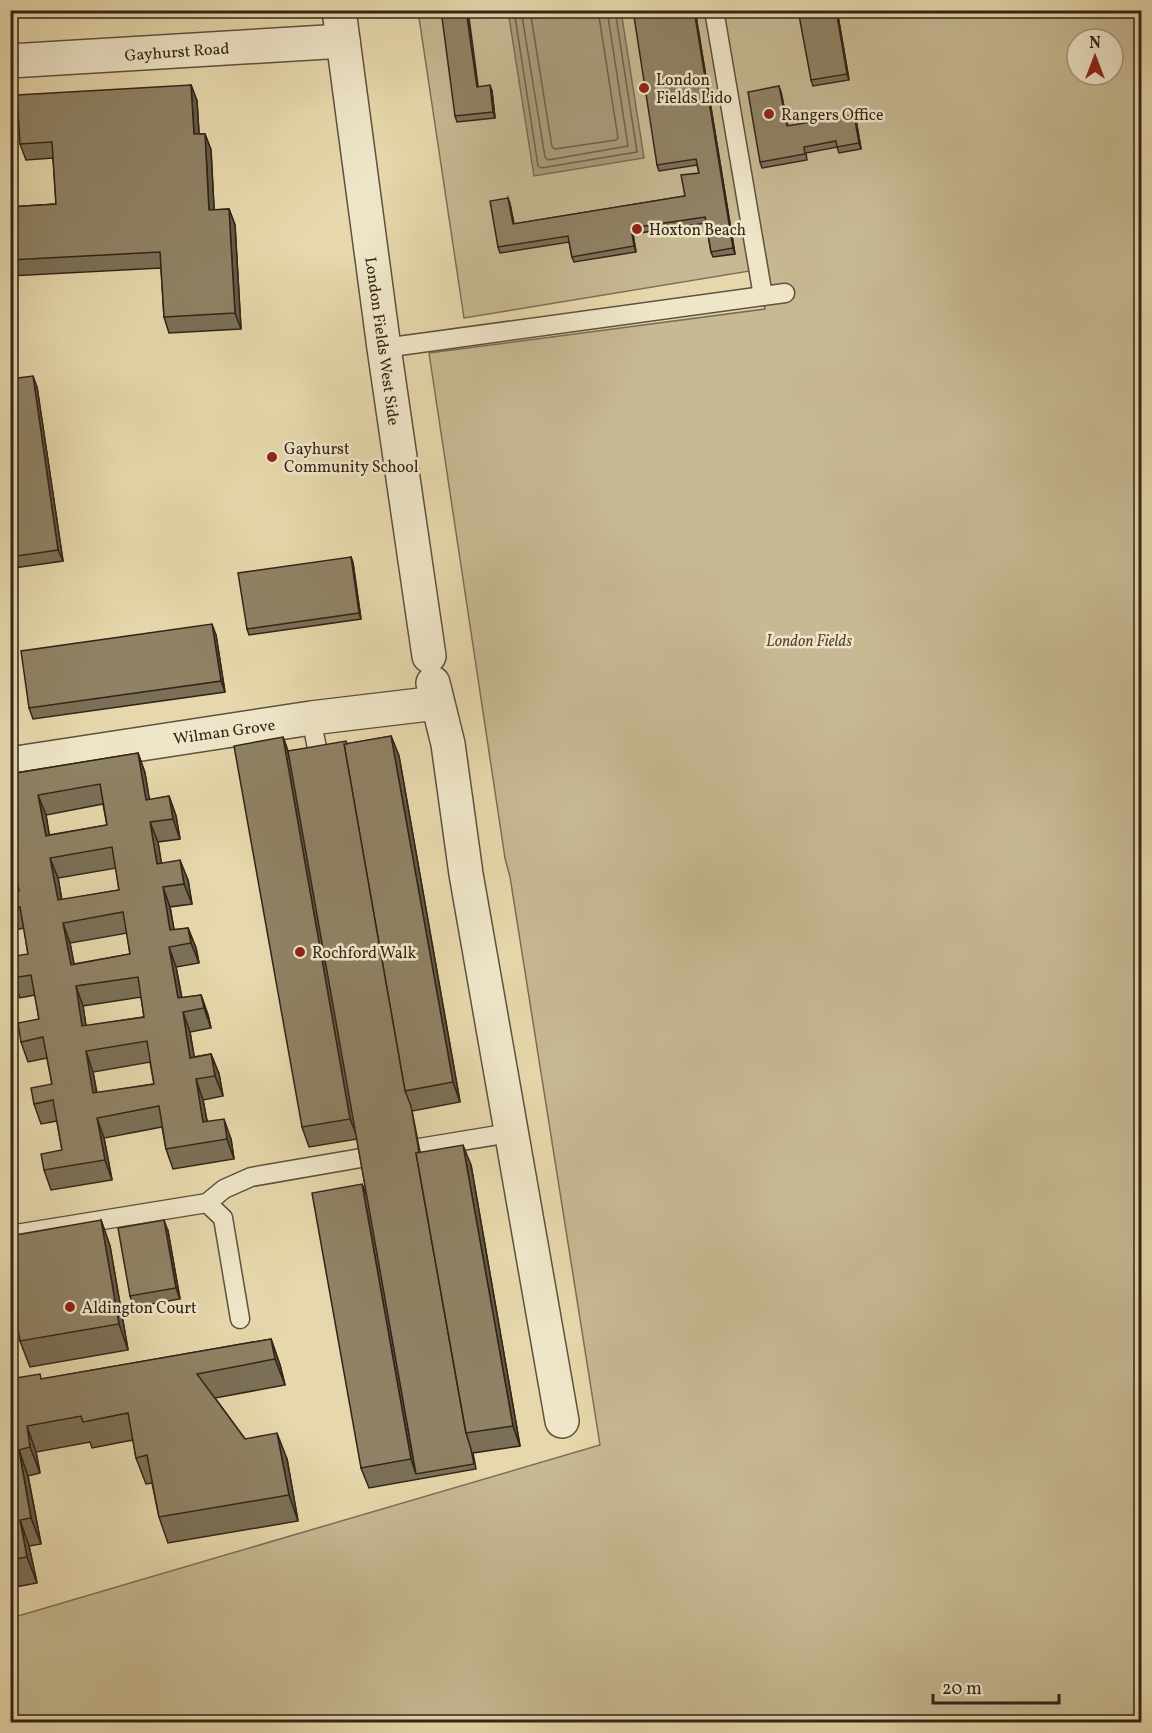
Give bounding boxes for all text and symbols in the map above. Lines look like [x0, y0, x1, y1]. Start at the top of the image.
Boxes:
north arrow [1065, 27, 1125, 87]
text: N [1089, 33, 1101, 55]
street label: Gayhurst Road [124, 38, 230, 68]
place label: London Fields Lido [656, 70, 732, 110]
marker: London Fields Lido [637, 81, 651, 95]
place label: Rangers Office [781, 105, 884, 127]
marker: Rangers Office [762, 107, 776, 121]
place label: Hoxton Beach [649, 220, 746, 242]
marker: Hoxton Beach [630, 222, 644, 236]
street label: London Fields West Side [358, 256, 404, 427]
place label: Gayhurst Community School [284, 439, 419, 479]
marker: Gayhurst Community School [265, 450, 279, 464]
park label: London Fields [766, 631, 852, 653]
street label: Wilman Grove [172, 715, 277, 751]
place label: Rochford Walk [312, 943, 417, 965]
marker: Rochford Walk [293, 945, 307, 959]
place label: Aldington Court [82, 1298, 197, 1320]
marker: Aldington Court [63, 1300, 77, 1314]
scale bar [933, 1667, 1059, 1705]
text: 20 m [942, 1677, 982, 1702]

